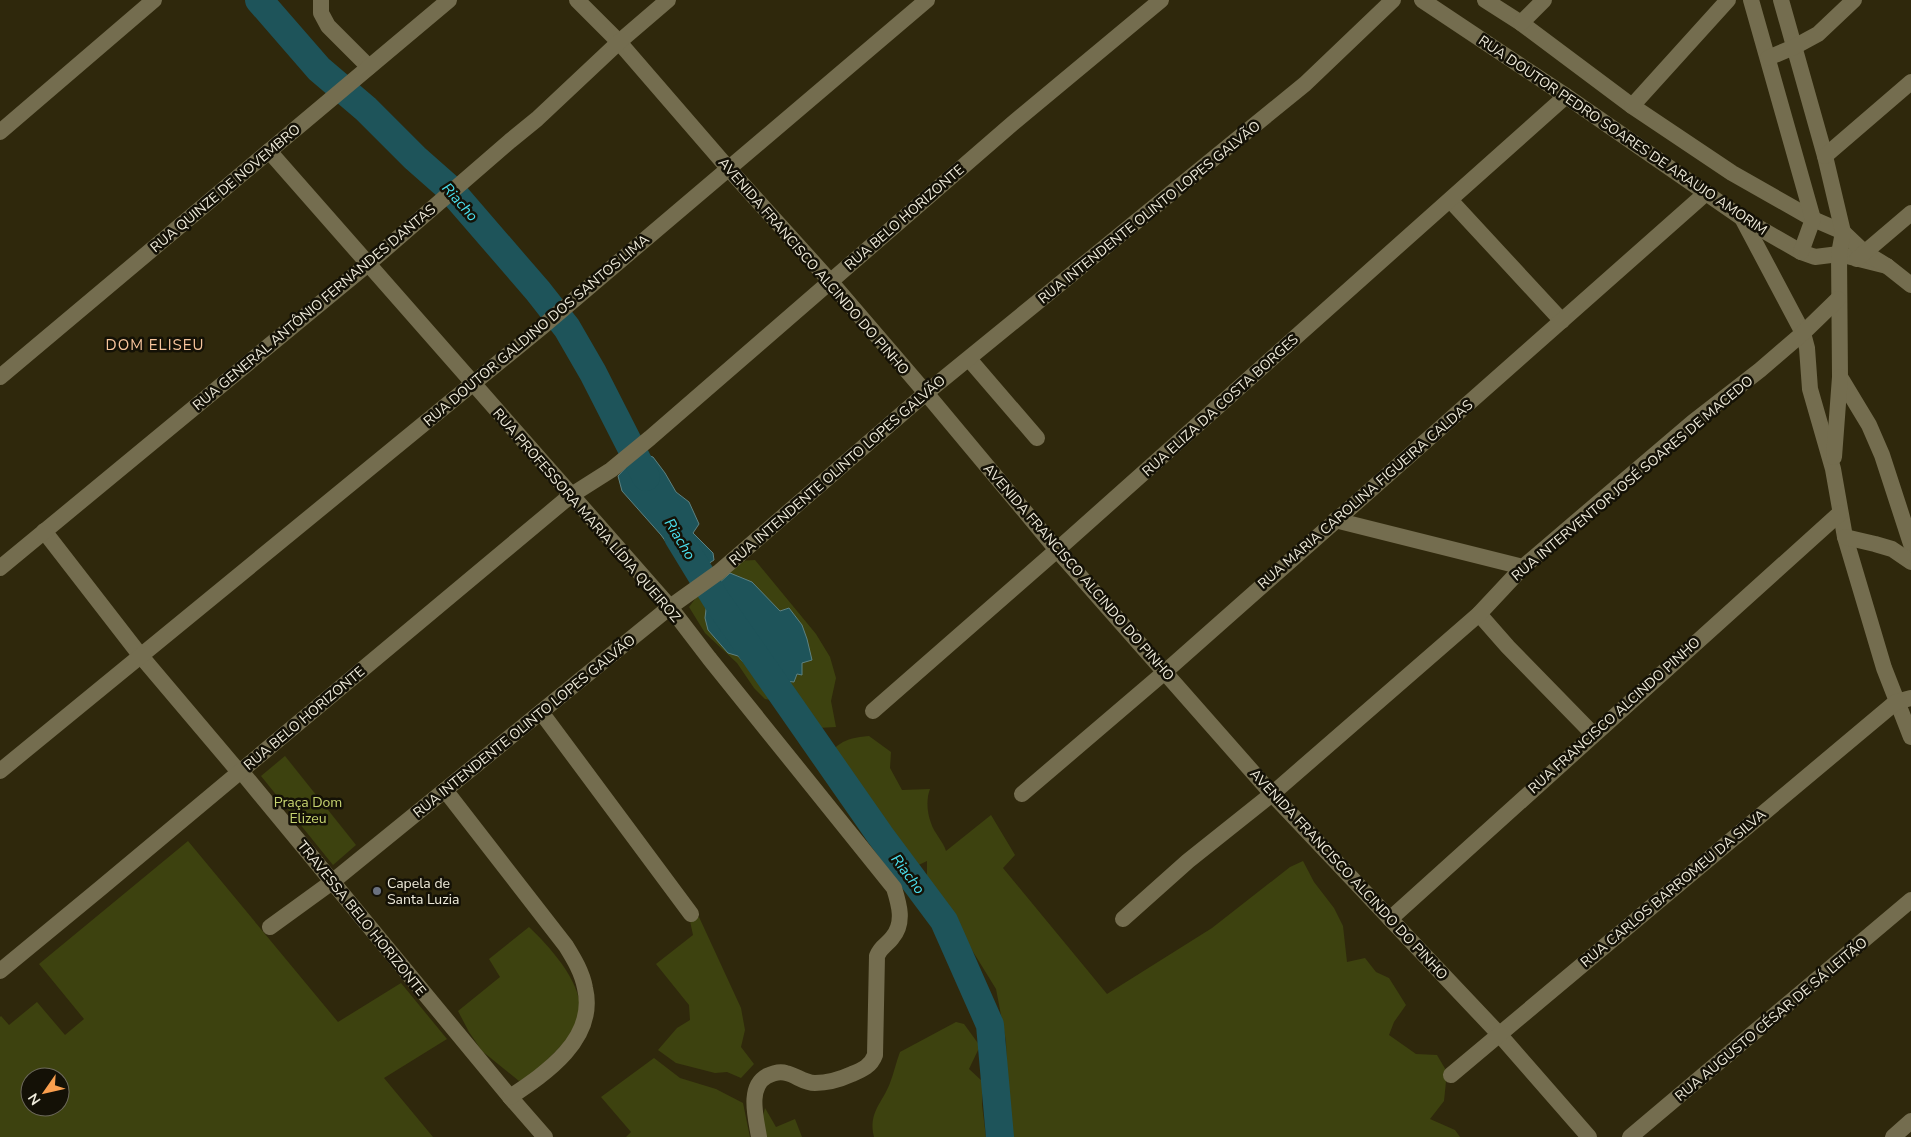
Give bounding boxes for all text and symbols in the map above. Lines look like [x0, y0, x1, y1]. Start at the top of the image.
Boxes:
street label: RUA DOUTOR PEDRO SOARES DE ARAUJO AMORIM [1475, 31, 1771, 240]
street label: RUA INTENDENTE OLINTO LOPES GALVÃO [1034, 117, 1264, 308]
street label: RUA QUINZE DE NOVEMBRO [146, 120, 304, 257]
street label: AVENIDA FRANCISCO ALCINDO DO PINHO [714, 154, 913, 379]
street label: RUA BELO HORIZONTE [841, 160, 968, 275]
water label: Riacho [437, 178, 483, 226]
street label: RUA GENERAL ANTÔNIO FERNANDES DANTAS [189, 200, 440, 415]
street label: RUA DOUTOR GALDINO DOS SANTOS LIMA [419, 230, 653, 431]
street label: RUA ELIZA DA COSTA BORGES [1138, 330, 1303, 481]
district label: DOM ELISEU [106, 335, 204, 355]
street label: RUA INTENDENTE OLINTO LOPES GALVÃO [725, 371, 950, 570]
street label: RUA INTERVENTOR JOSÉ SOARES DE MACEDO [1507, 371, 1757, 585]
street label: RUA MARIA CAROLINA FIGUEIRA CALDAS [1254, 395, 1477, 593]
street label: RUA PROFESSORA MARIA LÍDIA QUEIROZ [488, 404, 685, 626]
street label: AVENIDA FRANCISCO ALCINDO DO PINHO [979, 460, 1178, 685]
water label: Riacho [660, 514, 700, 564]
street label: RUA INTENDENTE OLINTO LOPES GALVÃO [409, 631, 639, 822]
street label: RUA FRANCISCO ALCINDO PINHO [1524, 633, 1704, 798]
street label: RUA BELO HORIZONTE [240, 662, 369, 775]
street label: AVENIDA FRANCISCO ALCINDO DO PINHO [1246, 765, 1452, 984]
park label: Praça Dom Elizeu [274, 793, 342, 828]
street label: RUA CARLOS BARROMEU DA SILVA [1577, 805, 1770, 972]
street label: TRAVESSA BELO HORIZONTE [293, 837, 430, 1000]
water label: Riacho [886, 850, 930, 898]
place label: Capela de Santa Luzia [387, 874, 459, 909]
marker: Capela de Santa Luzia [371, 885, 383, 897]
street label: RUA AUGUSTO CÉSAR DE SÁ LEITÃO [1671, 933, 1872, 1106]
north arrow [20, 1067, 70, 1117]
text: N [24, 1089, 45, 1109]

